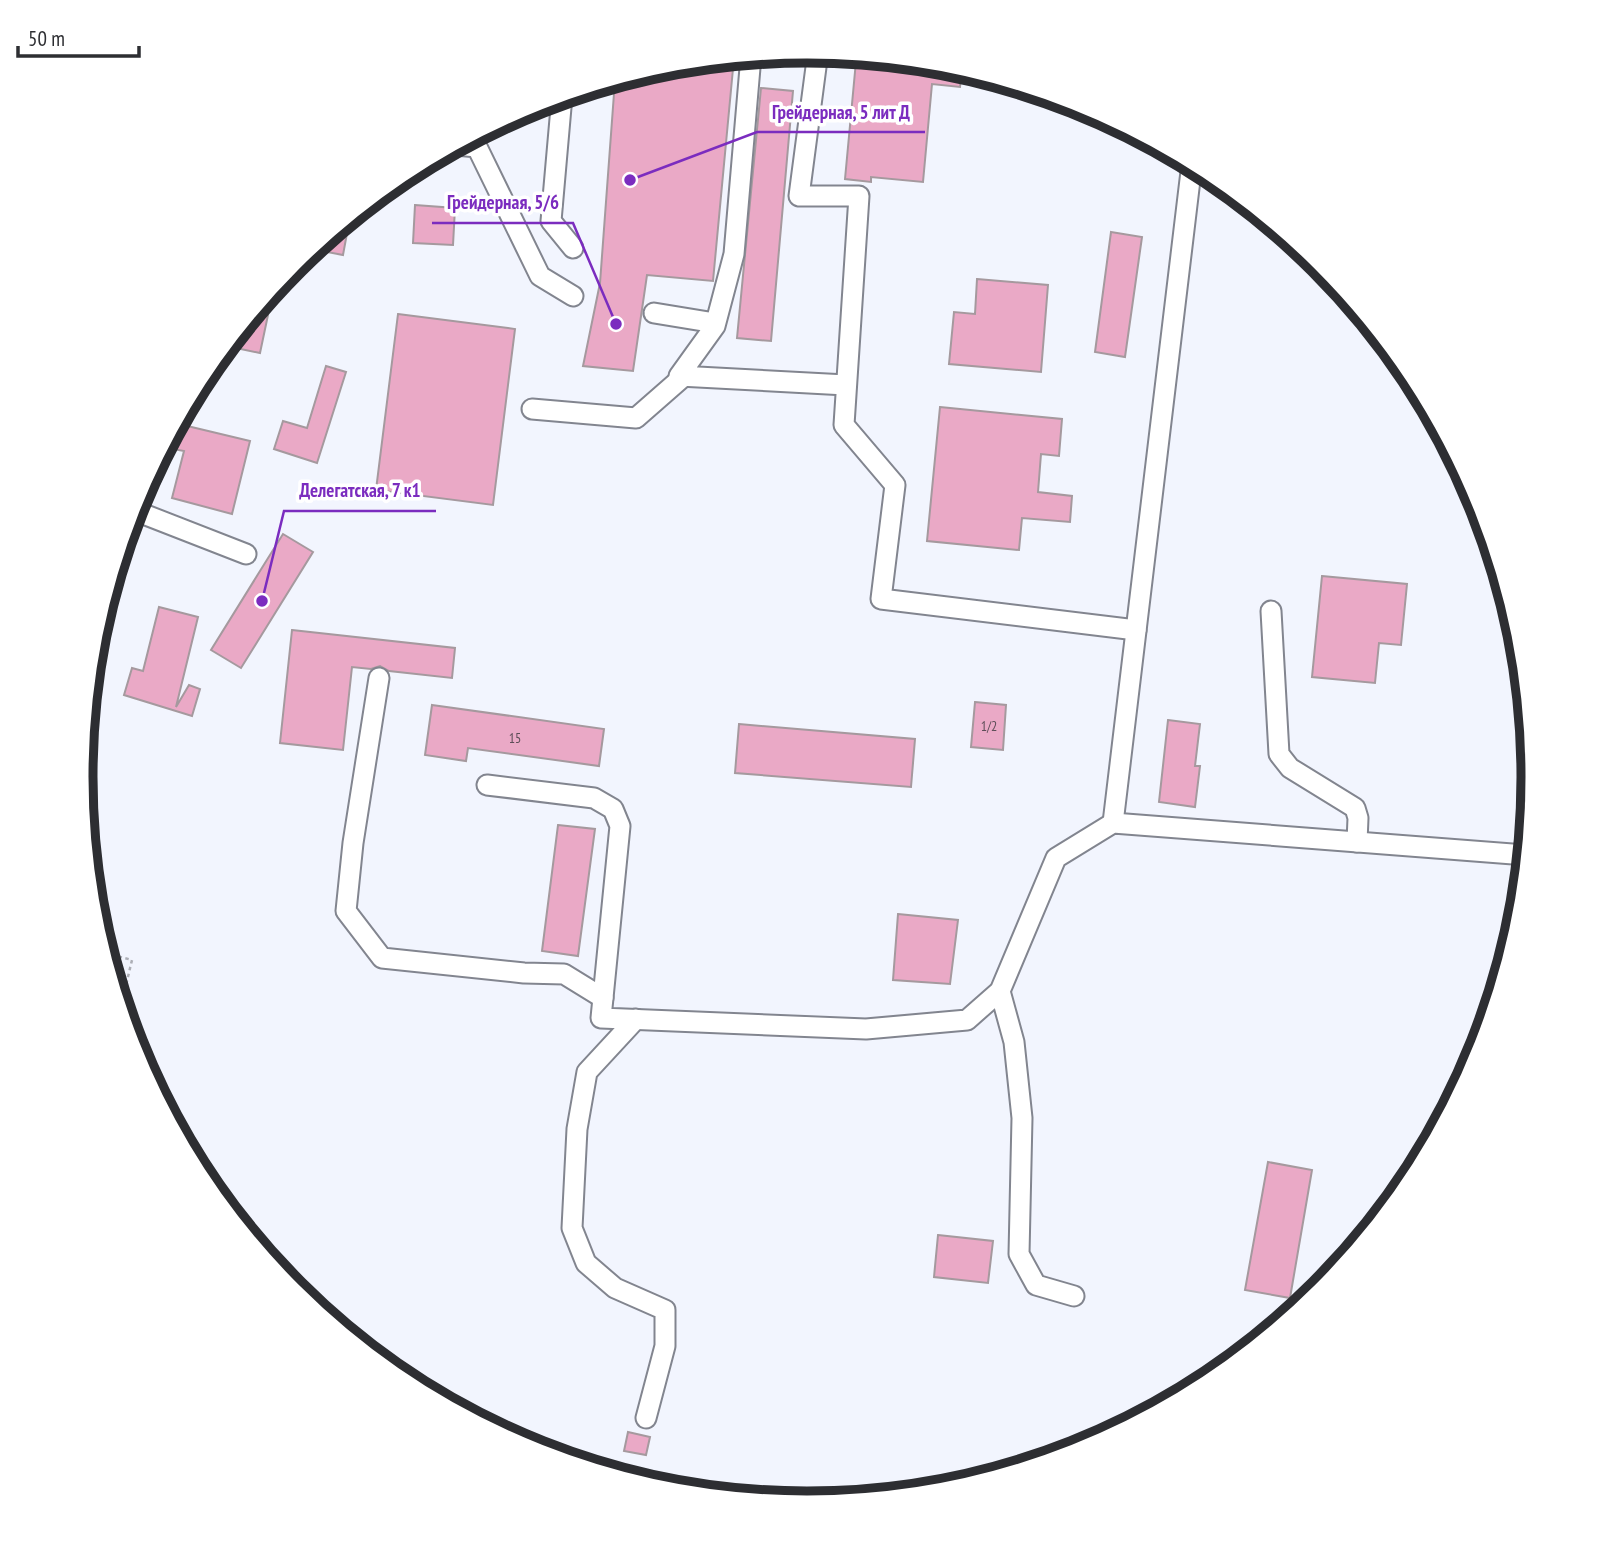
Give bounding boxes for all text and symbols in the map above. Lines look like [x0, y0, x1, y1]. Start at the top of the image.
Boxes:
scale bar [18, 14, 138, 58]
text: 50 m [28, 25, 65, 52]
callout: Грейдерная, 5 лит Д [757, 92, 925, 132]
text: Грейдерная, 5 лит Д [772, 100, 910, 124]
callout: Грейдерная, 5/6 [432, 183, 573, 223]
text: Грейдерная, 5/6 [447, 190, 559, 214]
callout: Делегатская, 7 к1 [284, 471, 436, 511]
text: Делегатская, 7 к1 [299, 478, 421, 502]
house number: 1/2 [981, 717, 997, 735]
house number: 15 [509, 729, 521, 747]

